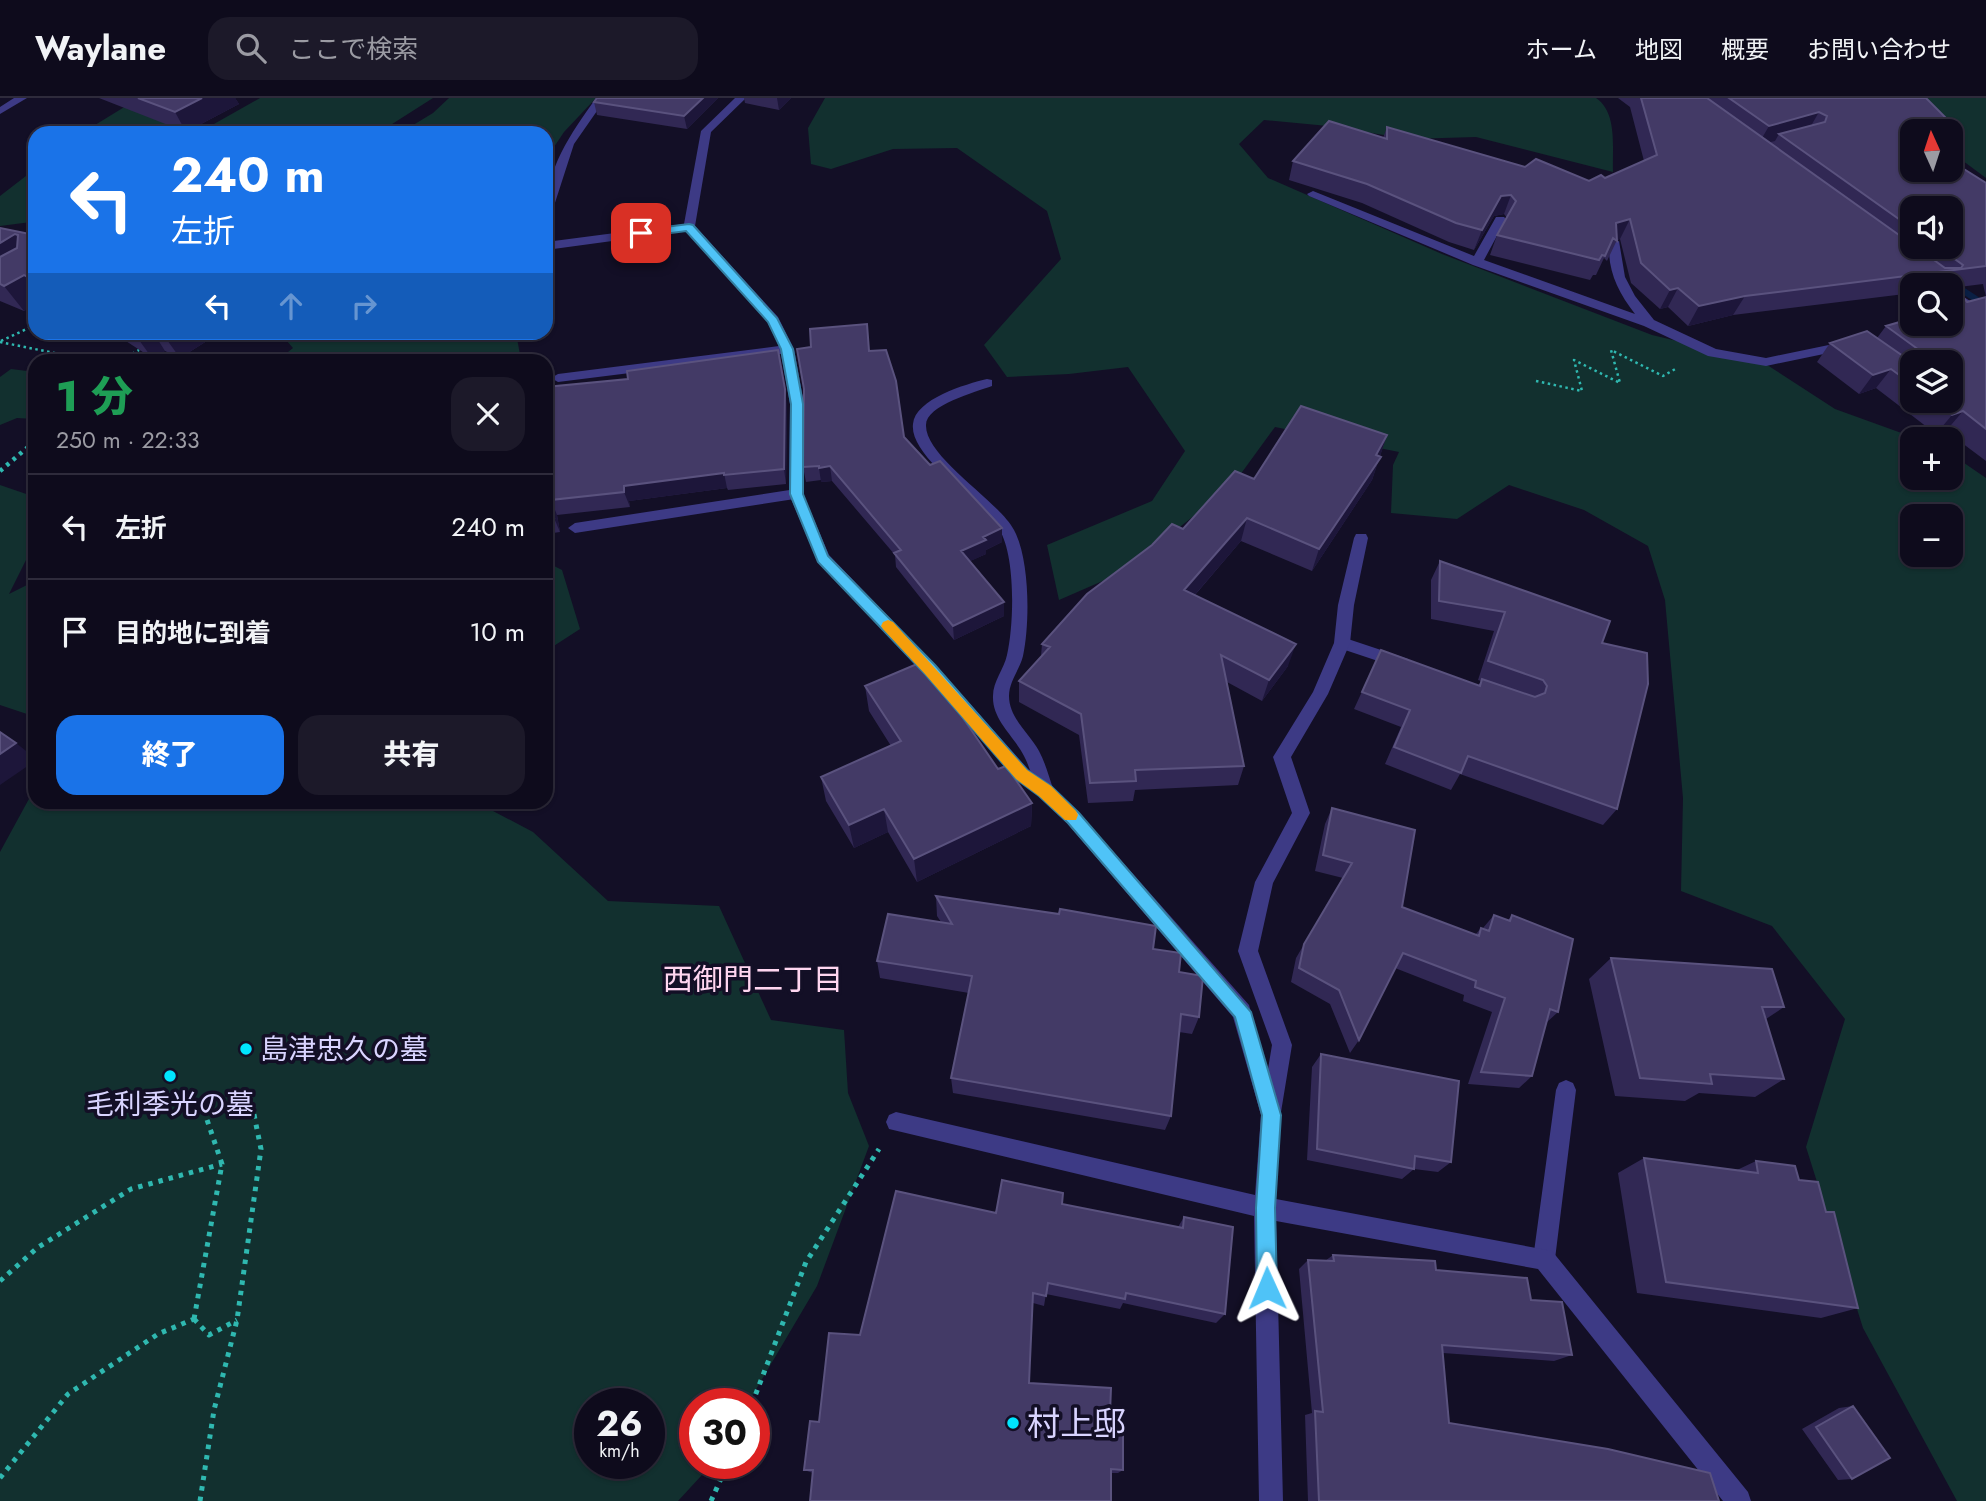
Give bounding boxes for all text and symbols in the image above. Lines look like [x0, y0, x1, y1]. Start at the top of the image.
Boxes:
search box [208, 17, 698, 80]
text: Waylane [35, 25, 166, 72]
icon: search [232, 29, 270, 67]
text: ここで検索 [288, 30, 418, 68]
text: ホーム [1526, 32, 1597, 67]
text: 地図 [1635, 32, 1683, 67]
text: 概要 [1721, 32, 1769, 67]
text: お問い合わせ [1807, 32, 1951, 67]
north arrow [1900, 119, 1964, 182]
map controls [1900, 119, 1963, 567]
text: 240 m [171, 140, 325, 210]
icon: left [56, 154, 147, 245]
button: sound [1900, 196, 1963, 259]
pin [611, 203, 671, 263]
text: 左折 [171, 208, 235, 254]
icon: arrive [622, 214, 660, 252]
button: search [1900, 273, 1963, 336]
icon: left [199, 287, 237, 325]
icon: ahead [272, 287, 310, 325]
icon: right [345, 287, 383, 325]
button: layers [1900, 350, 1963, 413]
text: 1 分 [56, 366, 133, 427]
button: close [451, 377, 525, 451]
text: 250 m · 22:33 [56, 423, 200, 457]
button: + [1900, 427, 1963, 490]
button: − [1900, 504, 1963, 567]
icon: left [56, 508, 94, 546]
text: 240 m [451, 508, 525, 546]
text: 左折 [115, 509, 167, 547]
icon: arrive [56, 613, 94, 651]
text: 10 m [470, 613, 525, 651]
text: 目的地に到着 [115, 614, 271, 652]
button: 終了 [56, 715, 284, 795]
button: 共有 [298, 715, 525, 795]
district label: 西御門二丁目 [663, 958, 843, 1001]
place label: 島津忠久の墓 [260, 1029, 428, 1070]
marker: 島津忠久の墓 [238, 1041, 254, 1057]
marker: 毛利季光の墓 [162, 1068, 178, 1084]
place label: 毛利季光の墓 [86, 1084, 254, 1125]
position arrow [1230, 1251, 1304, 1325]
speed limit sign: 30 [679, 1388, 770, 1479]
text: 26 [596, 1399, 643, 1449]
place label: 村上邸 [1027, 1400, 1126, 1447]
marker: 村上邸 [1005, 1415, 1021, 1431]
text: km/h [599, 1438, 640, 1464]

